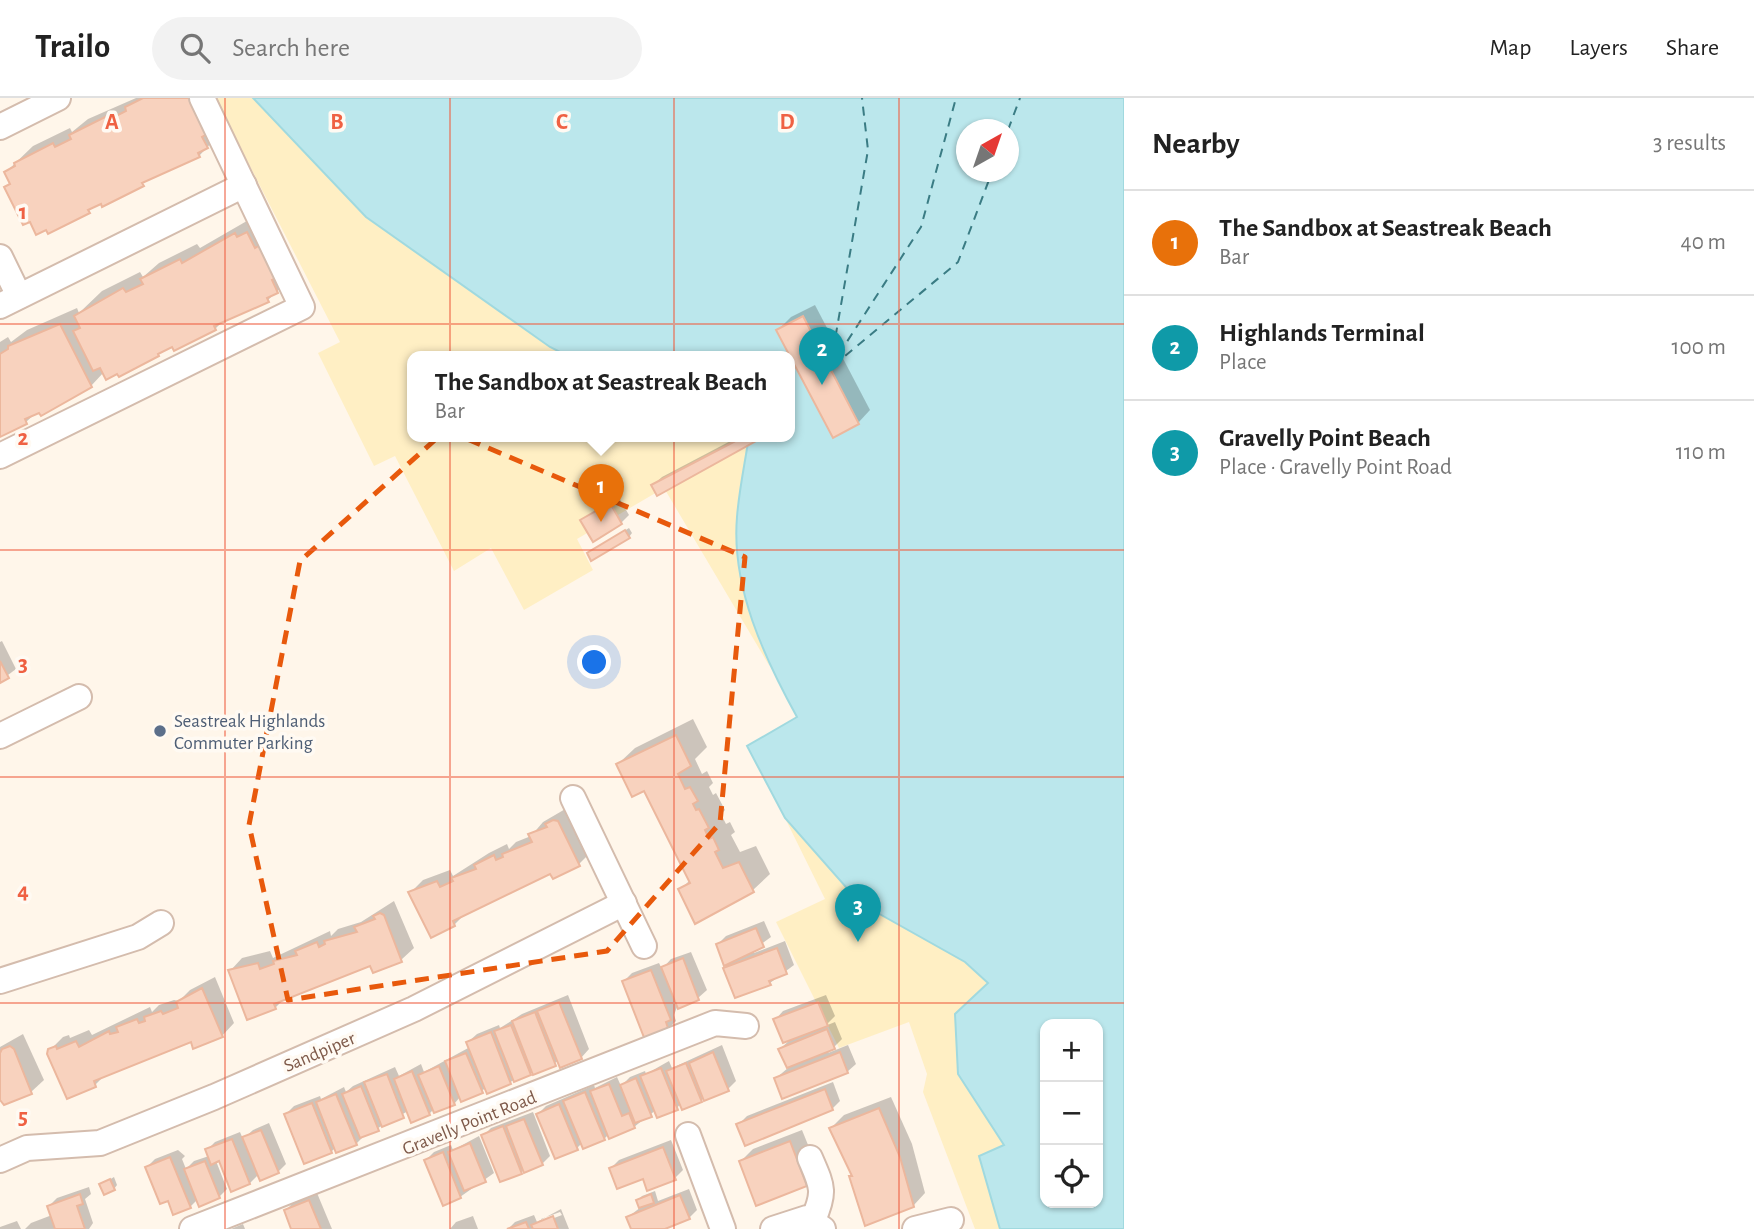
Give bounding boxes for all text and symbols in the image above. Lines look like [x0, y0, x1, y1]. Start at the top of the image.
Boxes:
search box [152, 17, 642, 80]
icon: search [176, 29, 214, 67]
text: Trailo [35, 31, 110, 64]
text: Search here [232, 35, 350, 61]
text: Map [1489, 36, 1531, 60]
text: Layers [1569, 36, 1628, 60]
text: Share [1666, 36, 1719, 60]
text: A [105, 111, 119, 134]
text: B [330, 111, 344, 134]
text: C [556, 111, 568, 134]
text: D [779, 111, 795, 134]
north arrow [956, 119, 1019, 182]
text: Nearby [1152, 129, 1240, 159]
text: 3 results [1653, 132, 1726, 155]
text: 1 [19, 201, 27, 224]
text: The Sandbox at Seastreak Beach [1219, 215, 1552, 241]
text: 1 [1171, 231, 1179, 254]
text: 40 m [1681, 231, 1726, 254]
text: Bar [1219, 246, 1249, 269]
text: Highlands Terminal [1219, 320, 1425, 346]
pin: 2 [799, 327, 845, 385]
text: 2 [1170, 336, 1180, 359]
text: 100 m [1672, 336, 1726, 359]
popup [407, 351, 795, 442]
text: Place [1219, 351, 1267, 374]
text: The Sandbox at Seastreak Beach [435, 369, 767, 395]
text: Bar [435, 400, 465, 423]
text: Gravelly Point Beach [1219, 425, 1431, 451]
text: 2 [18, 427, 29, 450]
text: 3 [1170, 441, 1180, 464]
text: 110 m [1676, 441, 1726, 464]
text: Place · Gravelly Point Road [1219, 456, 1452, 479]
pin: 1 [578, 464, 624, 522]
your location [577, 645, 611, 679]
text: 3 [18, 653, 28, 676]
place label: Seastreak Highlands Commuter Parking [174, 712, 325, 753]
marker: Seastreak Highlands Commuter Parking [152, 723, 168, 739]
text: 4 [17, 880, 29, 903]
pin: 3 [835, 884, 881, 942]
map controls [1040, 1019, 1103, 1208]
button: + [1040, 1019, 1103, 1082]
street label: Sandpiper [281, 1029, 358, 1076]
button: − [1040, 1082, 1103, 1145]
street label: Gravelly Point Road [400, 1088, 539, 1159]
text: 5 [18, 1106, 28, 1129]
button: locate [1040, 1145, 1103, 1208]

